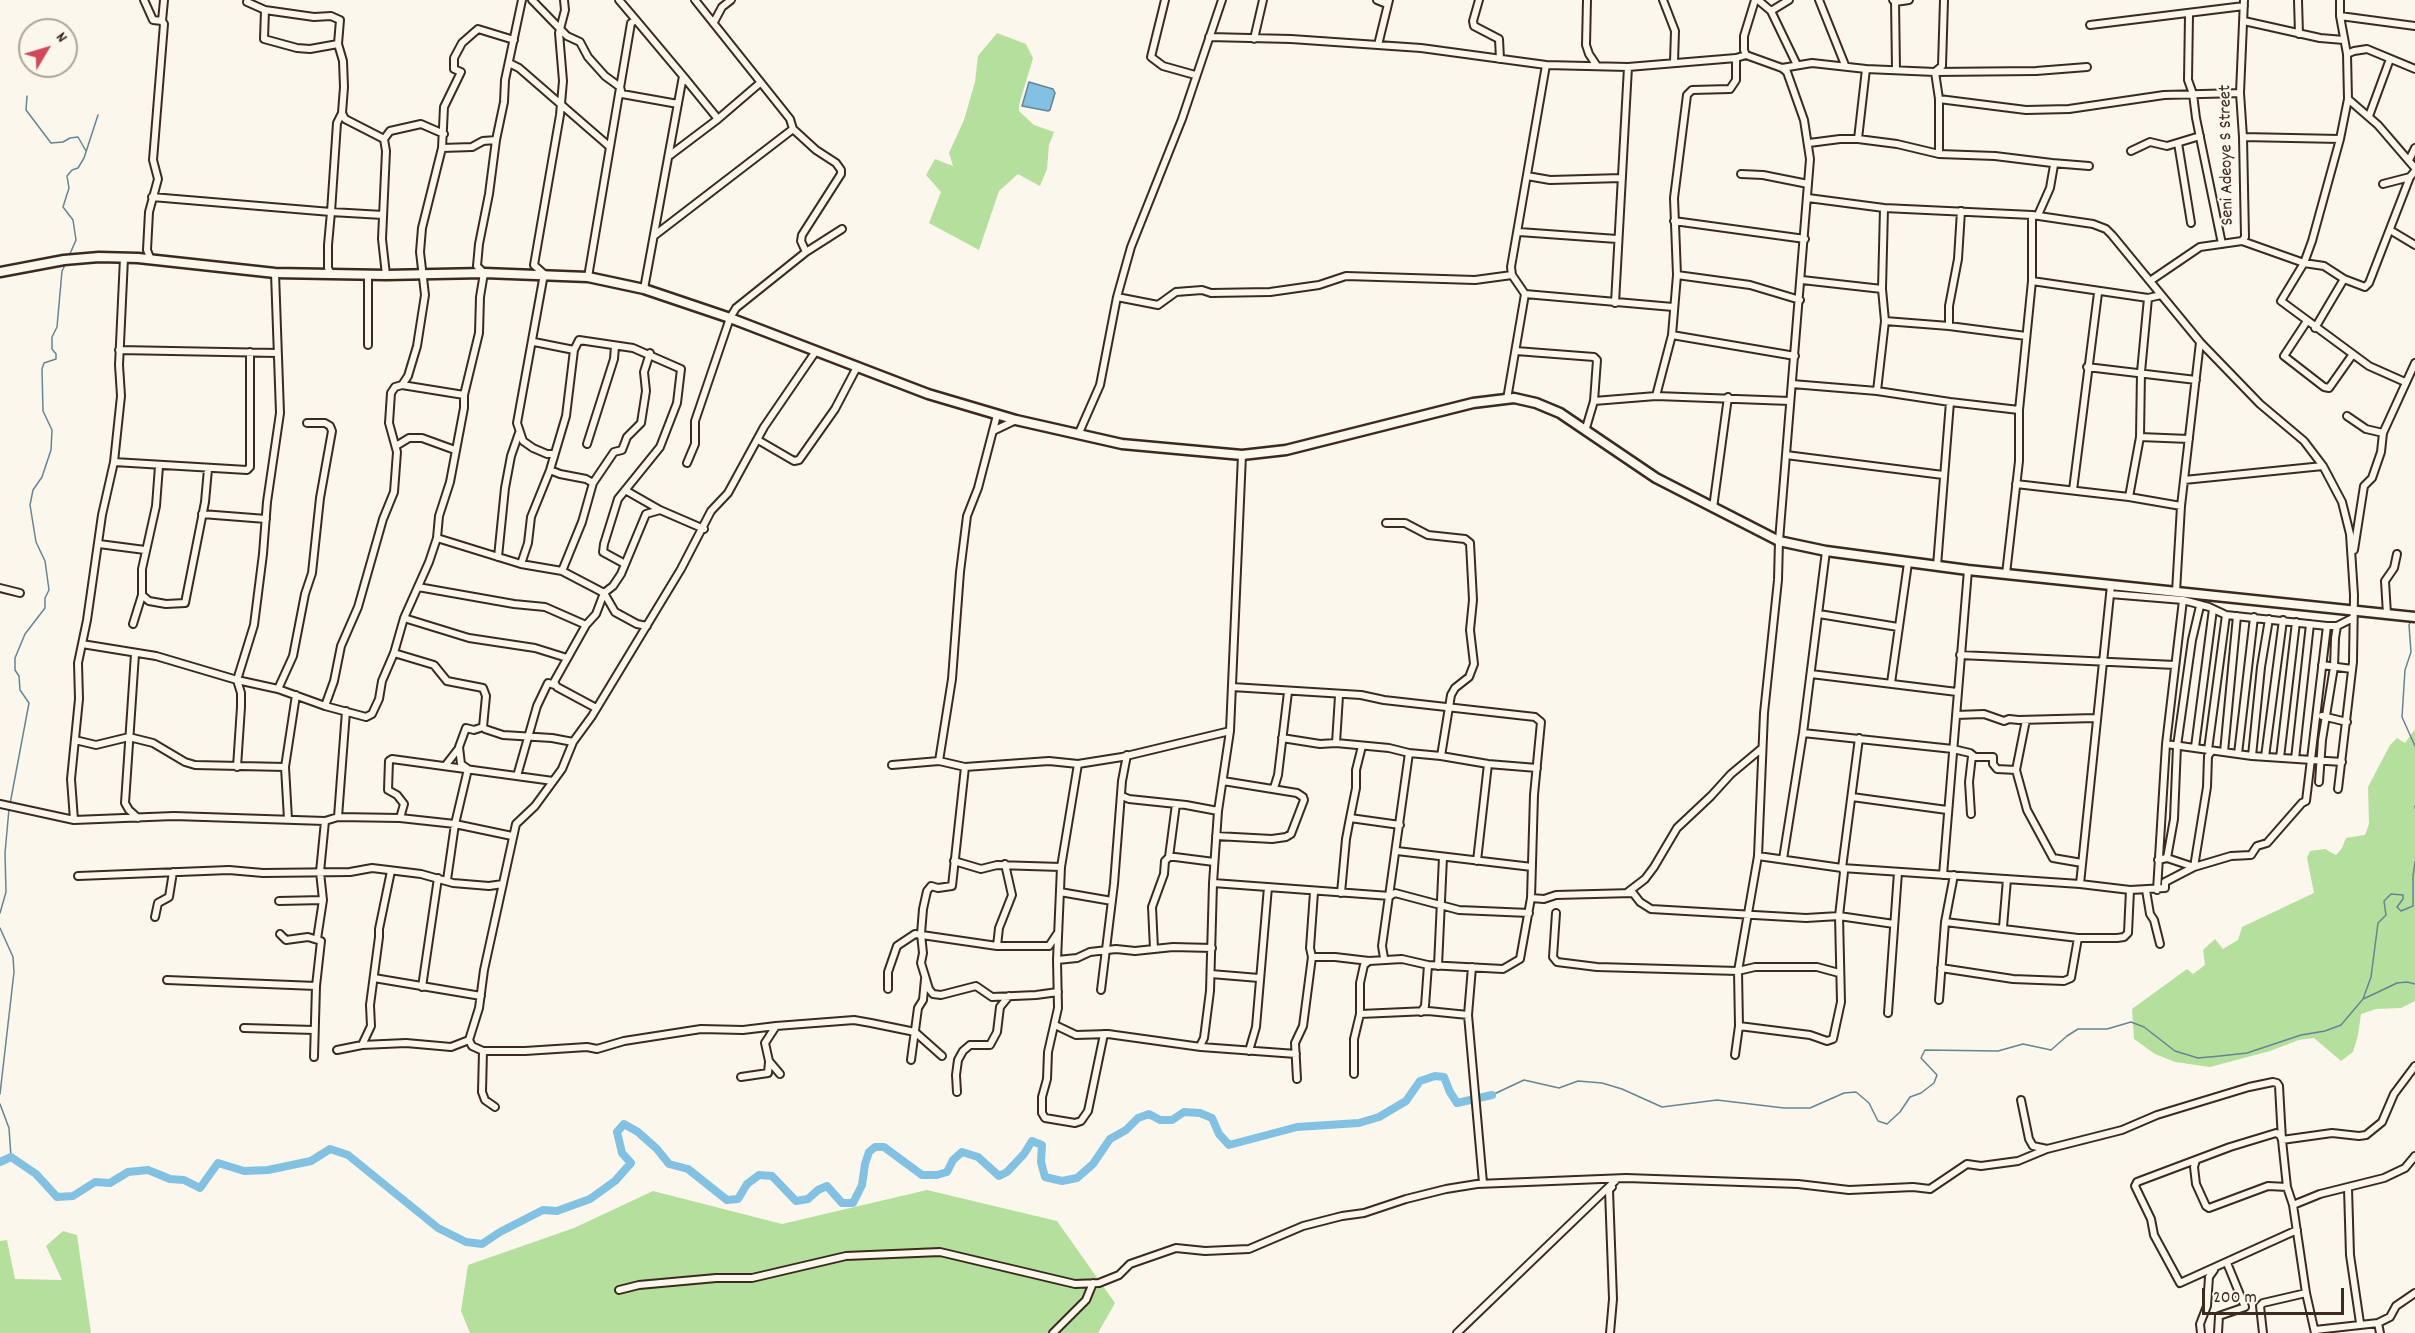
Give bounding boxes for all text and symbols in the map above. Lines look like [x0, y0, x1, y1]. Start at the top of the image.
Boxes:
north arrow [18, 18, 78, 78]
text: N [50, 28, 72, 48]
street label: Seni Adeoye S Street [2216, 84, 2240, 226]
scale bar [2205, 1276, 2348, 1314]
text: 200 m [2213, 1286, 2257, 1311]

